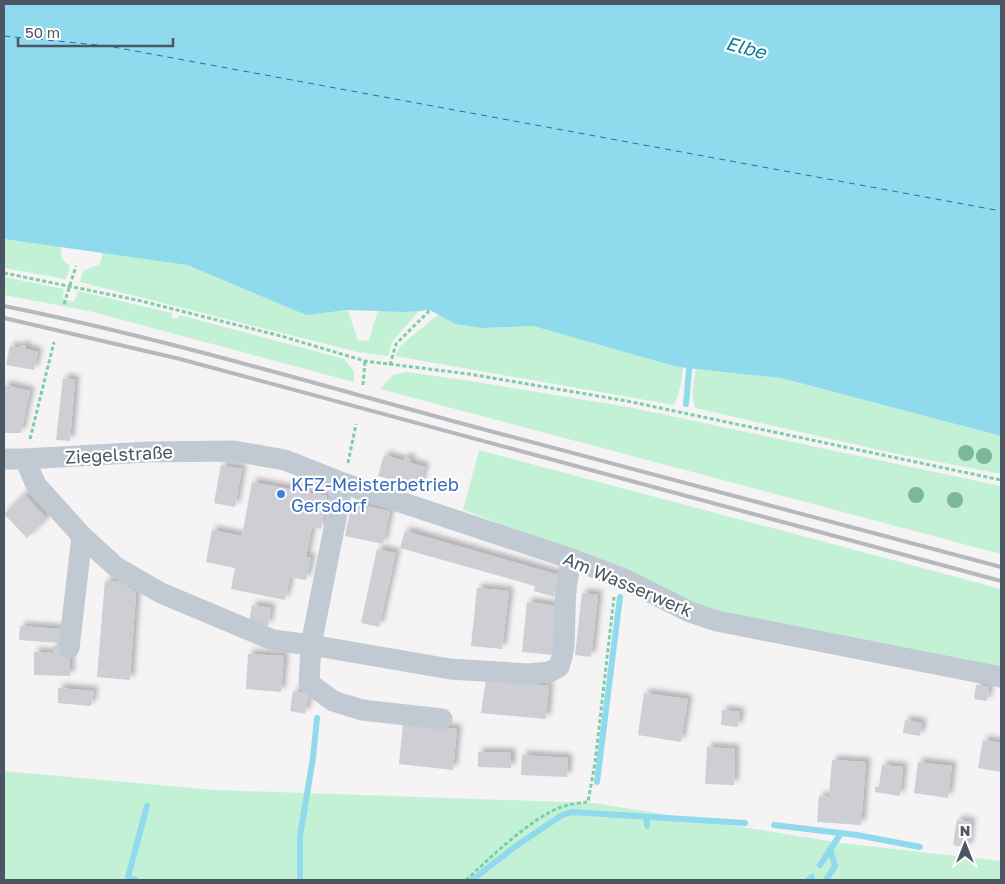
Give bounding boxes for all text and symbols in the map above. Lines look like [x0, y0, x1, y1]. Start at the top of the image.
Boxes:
scale bar [18, 15, 172, 47]
text: 50 m [25, 23, 60, 41]
water label: Elbe [724, 31, 770, 64]
street label: Ziegelstraße [65, 440, 173, 468]
place label: KFZ-Meisterbetrieb Gersdorf [291, 473, 459, 516]
marker: KFZ-Meisterbetrieb Gersdorf [275, 488, 287, 500]
street label: Am Wasserwerk [560, 547, 696, 621]
north arrow [940, 819, 990, 869]
text: N [960, 822, 970, 839]

